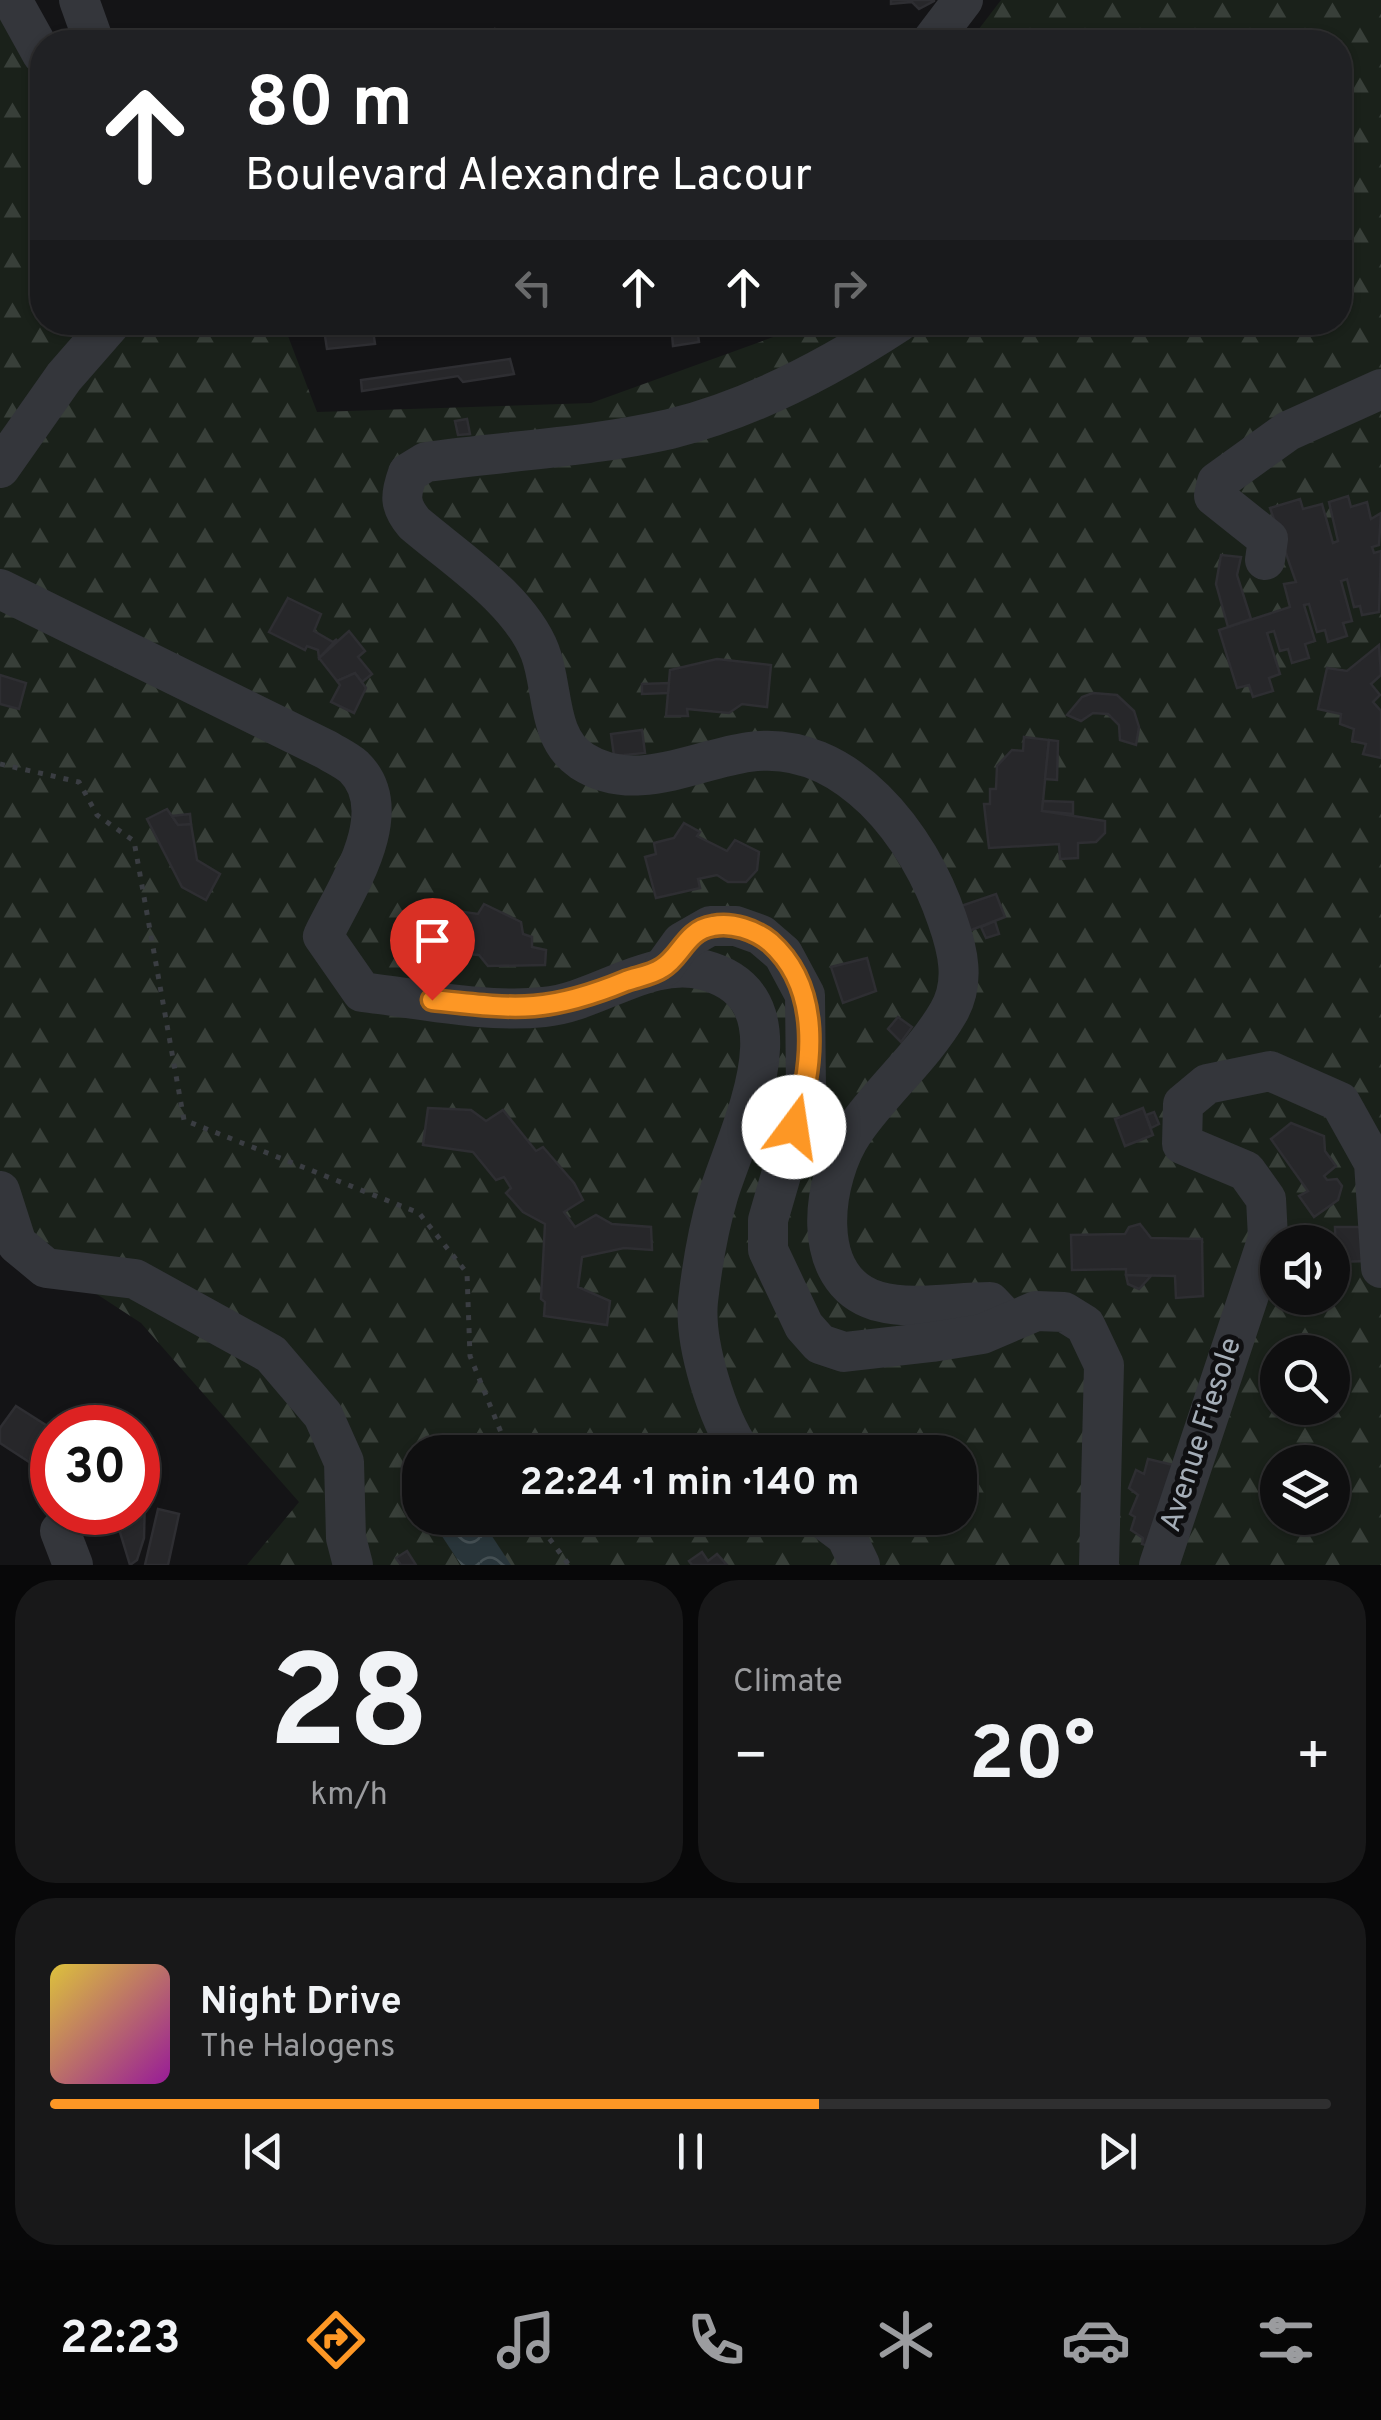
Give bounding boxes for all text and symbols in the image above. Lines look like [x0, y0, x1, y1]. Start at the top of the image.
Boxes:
text: 80 m [245, 62, 413, 151]
icon: ahead [80, 70, 210, 200]
text: Boulevard Alexandre Lacour [245, 149, 812, 206]
icon: left [506, 260, 561, 315]
icon: ahead [611, 260, 666, 315]
icon: ahead [716, 260, 771, 315]
icon: right [821, 260, 876, 315]
pin [390, 898, 475, 1001]
icon: arrive [405, 913, 460, 968]
position arrow [742, 1075, 846, 1179]
map controls [1260, 1225, 1350, 1535]
button: sound [1260, 1225, 1350, 1315]
street label: Avenue Fiesole [1153, 1333, 1251, 1537]
button: search [1260, 1335, 1350, 1425]
speed limit sign: 30 [30, 1405, 160, 1535]
button: layers [1260, 1445, 1350, 1535]
text: 22:24 · 1 min · 140 m [519, 1460, 860, 1509]
text: 28 [268, 1628, 430, 1793]
text: Climate [733, 1663, 843, 1703]
text: 20° [969, 1711, 1095, 1806]
text: − [733, 1724, 768, 1794]
text: + [1296, 1724, 1331, 1794]
text: km/h [310, 1776, 388, 1816]
text: Night Drive [200, 1979, 402, 2028]
text: The Halogens [200, 2028, 395, 2068]
icon: previous [236, 2124, 291, 2179]
icon: pause [663, 2124, 718, 2179]
icon: next [1090, 2124, 1145, 2179]
icon: directions [301, 2305, 371, 2375]
icon: music [491, 2305, 561, 2375]
icon: phone [681, 2305, 751, 2375]
icon: climate [871, 2305, 941, 2375]
icon: car [1061, 2305, 1131, 2375]
icon: filters [1251, 2305, 1321, 2375]
text: 22:23 [60, 2312, 181, 2369]

